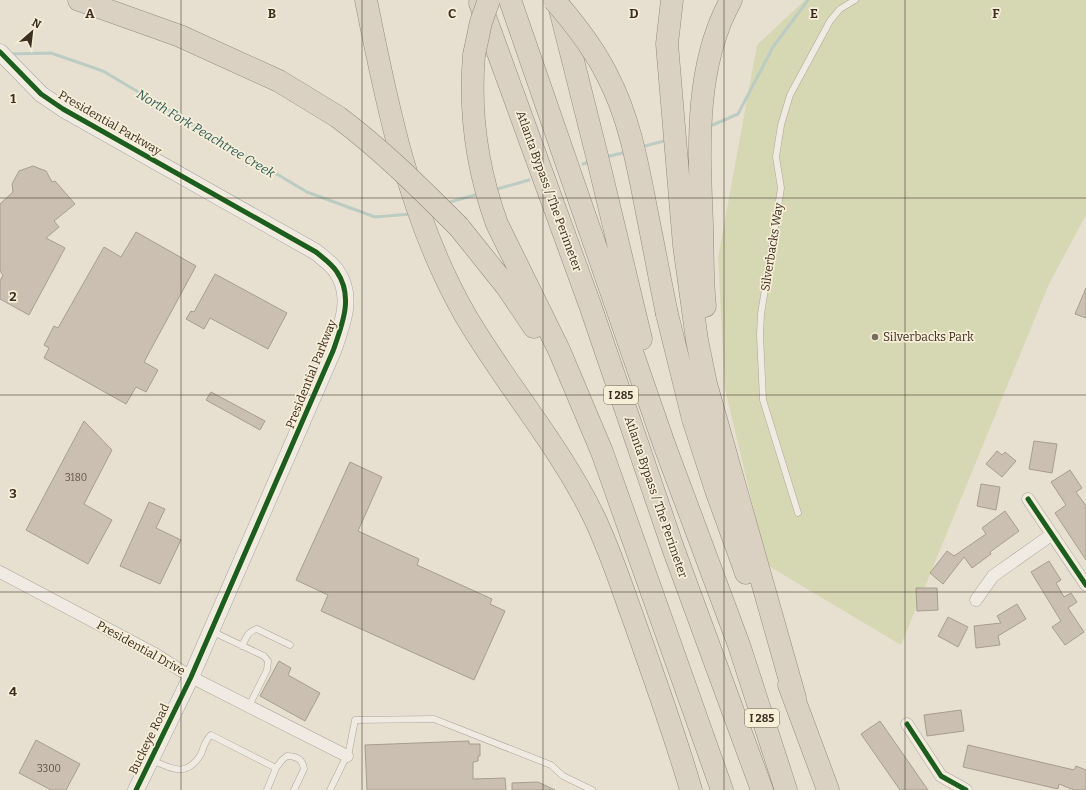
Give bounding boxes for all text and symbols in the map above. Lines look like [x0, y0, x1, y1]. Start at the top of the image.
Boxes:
text: A [85, 6, 95, 21]
text: B [268, 6, 276, 21]
text: C [448, 6, 456, 21]
text: D [629, 6, 639, 21]
text: E [810, 6, 818, 21]
text: F [992, 6, 1000, 21]
north arrow [12, 12, 52, 52]
text: N [30, 16, 44, 32]
water label: North Fork Peachtree Creek [134, 86, 278, 181]
street label: Presidential Parkway [56, 88, 164, 158]
text: 1 [10, 91, 16, 106]
street label: Atlanta Bypass / The Perimeter [513, 109, 585, 274]
street label: Silverbacks Way [758, 201, 786, 292]
text: 2 [9, 289, 17, 304]
street label: Presidential Parkway [283, 317, 340, 431]
place label: Silverbacks Park [883, 330, 974, 344]
marker: Silverbacks Park [870, 332, 880, 342]
road number: I 285 [604, 386, 638, 404]
street label: Atlanta Bypass / The Perimeter [622, 414, 691, 580]
house number: 3180 [65, 472, 87, 484]
text: 3 [9, 486, 17, 501]
street label: Presidential Drive [94, 618, 188, 678]
text: 4 [9, 684, 17, 699]
street label: Buckeye Road [126, 701, 172, 777]
road number: I 285 [745, 709, 779, 727]
house number: 3300 [37, 763, 61, 775]

